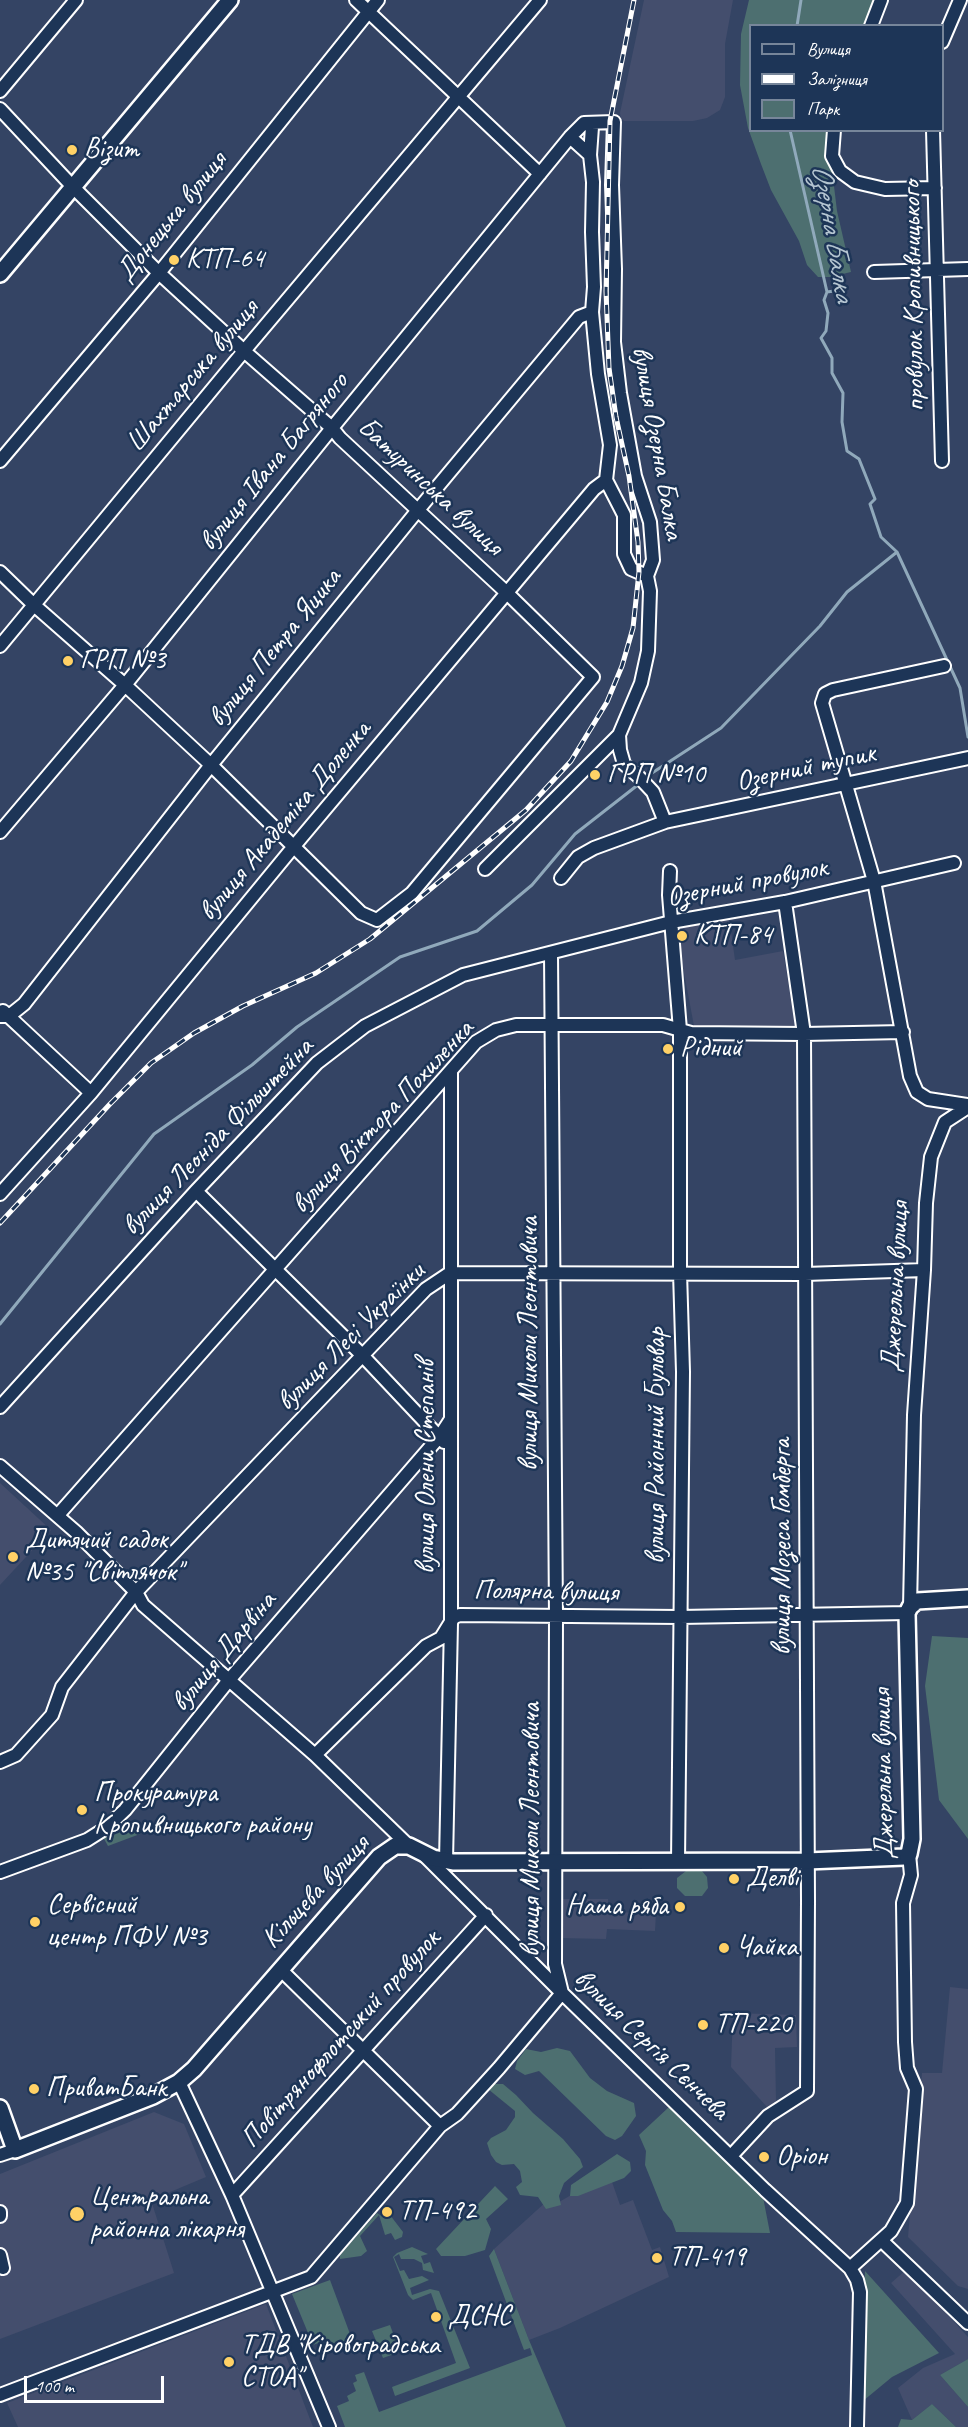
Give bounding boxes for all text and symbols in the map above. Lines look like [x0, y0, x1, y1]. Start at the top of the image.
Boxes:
legend [749, 24, 944, 132]
text: Вулиця [807, 38, 850, 60]
text: Залізниця [807, 68, 867, 90]
text: Парк [807, 98, 839, 120]
place label: Візит [84, 133, 139, 167]
marker: Візит [65, 143, 79, 157]
street label: Донецька вулиця [109, 145, 235, 289]
water label: Озерна Балка [802, 162, 862, 304]
street label: провулок Кропивницького [895, 180, 933, 412]
place label: КТП-64 [186, 243, 264, 277]
marker: КТП-64 [167, 253, 181, 267]
street label: Шахтарська вулиця [119, 293, 267, 459]
street label: вулиця Озерна Балка [623, 344, 691, 542]
street label: вулиця Івана Багряного [192, 366, 356, 558]
street label: Батуринська вулиця [350, 411, 510, 563]
street label: вулиця Петра Яцика [201, 562, 349, 734]
place label: ГРП №3 [80, 644, 166, 678]
marker: ГРП №3 [61, 654, 75, 668]
street label: вулиця Академіка Доленка [191, 714, 379, 928]
street label: Озерний тупик [733, 737, 879, 799]
place label: ГРП №10 [607, 758, 705, 792]
marker: ГРП №10 [588, 768, 602, 782]
street label: Озерний провулок [664, 851, 830, 915]
place label: КТП-84 [694, 919, 772, 953]
marker: КТП-84 [675, 929, 689, 943]
street label: вулиця Віктора Похиленка [284, 1013, 482, 1221]
street label: вулиця Леоніда Фільштейна [115, 1031, 321, 1243]
place label: Рідний [680, 1032, 742, 1066]
marker: Рідний [661, 1042, 675, 1056]
street label: Джерельна вулиця [875, 1201, 917, 1373]
street label: вулиця Миколи Леонтовича [513, 1217, 547, 1471]
street label: вулиця Лесі Українки [270, 1256, 432, 1418]
street label: вулиця Районний Бульвар [640, 1328, 674, 1564]
street label: вулиця Олени Степанів [410, 1360, 444, 1574]
street label: вулиця Мозеса Гомберга [766, 1438, 800, 1656]
place label: Дитячий садок №35 "Світлячок" [25, 1524, 182, 1590]
marker: Дитячий садок №35 "Світлячок" [6, 1550, 20, 1564]
street label: Полярна вулиця [473, 1574, 619, 1610]
street label: вулиця Дарвіна [164, 1585, 284, 1719]
street label: Джерельна вулиця [866, 1688, 902, 1860]
street label: вулиця Миколи Леонтовича [515, 1703, 549, 1957]
place label: Прокуратура Кропивницького району [94, 1777, 311, 1843]
marker: Прокуратура Кропивницького району [75, 1803, 89, 1817]
street label: Кільцева вулиця [255, 1828, 377, 1956]
place label: Делві [746, 1862, 798, 1896]
marker: Делві [727, 1872, 741, 1886]
place label: Сервісний центр ПФУ №3 [47, 1889, 207, 1955]
place label: Наша ряба [566, 1890, 668, 1924]
marker: Наша ряба [673, 1900, 687, 1914]
marker: Сервісний центр ПФУ №3 [28, 1915, 42, 1929]
street label: Повітрянофлотський провулок [234, 1923, 448, 2155]
place label: Чайка [736, 1931, 797, 1965]
marker: Чайка [717, 1941, 731, 1955]
street label: вулиця Сергія Сєнчева [566, 1962, 736, 2128]
place label: ТП-220 [715, 2008, 792, 2042]
marker: ТП-220 [696, 2018, 710, 2032]
place label: ПриватБанк [46, 2072, 167, 2106]
marker: ПриватБанк [27, 2082, 41, 2096]
place label: Оріон [776, 2140, 827, 2174]
marker: Оріон [757, 2150, 771, 2164]
place label: Центральна районна лікарня [90, 2181, 244, 2247]
place label: ТП-492 [399, 2195, 476, 2229]
marker: Центральна районна лікарня [68, 2205, 86, 2223]
marker: ТП-492 [380, 2205, 394, 2219]
place label: ТП-419 [669, 2241, 746, 2275]
marker: ТП-419 [650, 2251, 664, 2265]
place label: ДСНС [448, 2300, 511, 2334]
marker: ДСНС [429, 2310, 443, 2324]
place label: ТДВ "Кіровоградська СТОА" [241, 2329, 440, 2395]
marker: ТДВ "Кіровоградська СТОА" [222, 2355, 236, 2369]
scale bar [27, 2364, 166, 2402]
text: 100 m [35, 2375, 74, 2397]

